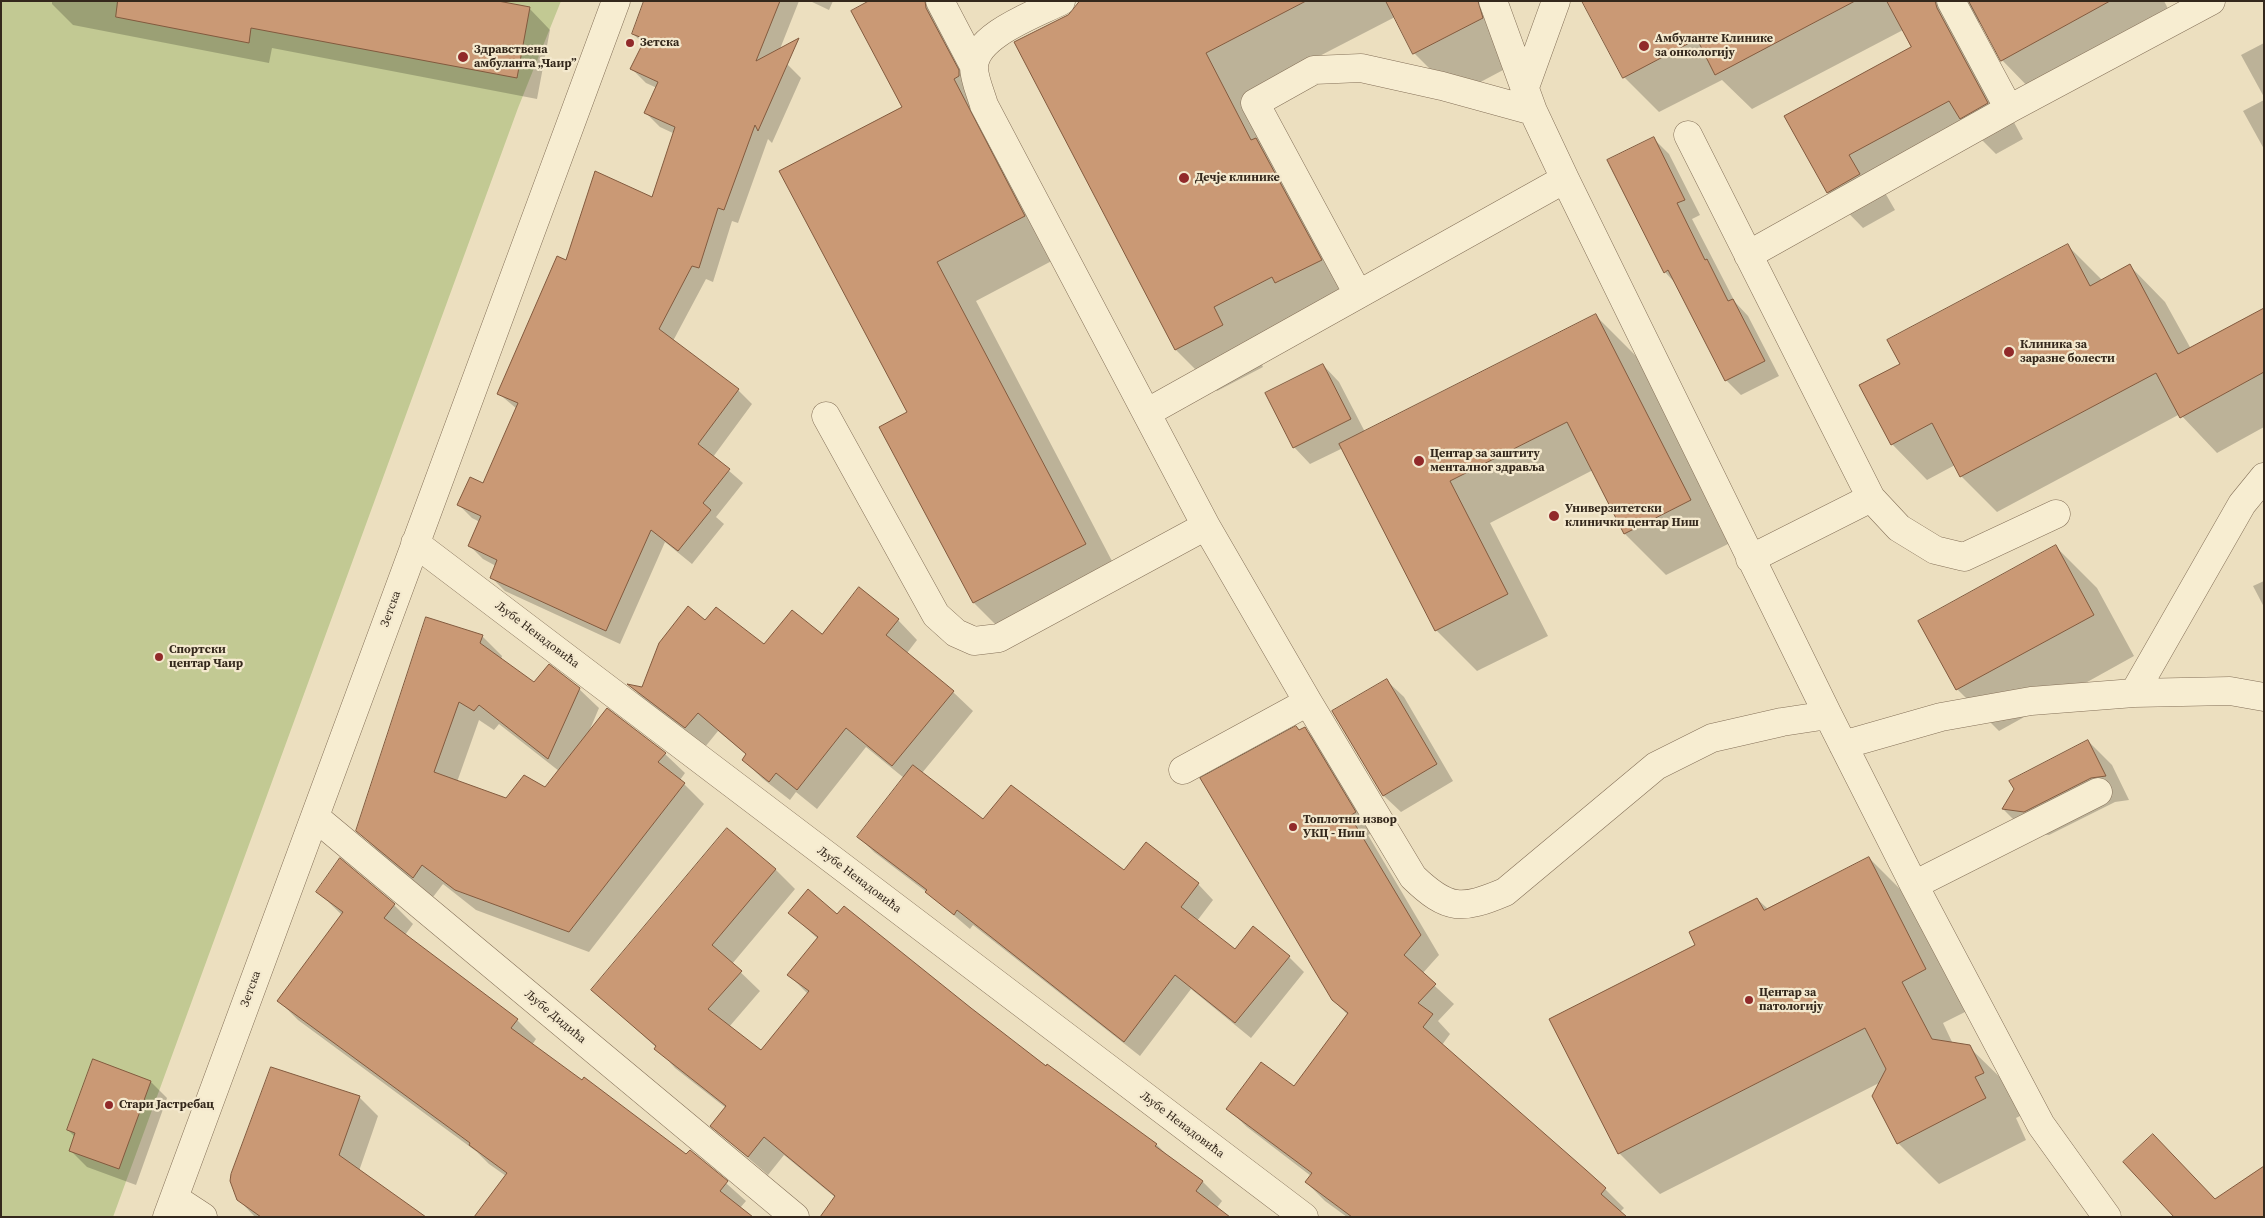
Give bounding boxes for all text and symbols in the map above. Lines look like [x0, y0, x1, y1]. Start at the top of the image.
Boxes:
place label: Амбуланте Клинике за онкологију [1655, 32, 1773, 60]
place label: Зетска [640, 36, 679, 50]
marker: Зетска [624, 37, 636, 49]
marker: Амбуланте Клинике за онкологију [1637, 39, 1651, 53]
place label: Здравствена амбуланта „Чаир” [474, 43, 576, 71]
marker: Здравствена амбуланта „Чаир” [456, 50, 470, 64]
marker: Дечје клинике [1177, 171, 1191, 185]
place label: Дечје клинике [1195, 171, 1280, 185]
place label: Клиника за заразне болести [2020, 338, 2115, 366]
marker: Клиника за заразне болести [2002, 345, 2016, 359]
place label: Центар за заштиту менталног здравља [1430, 447, 1545, 475]
marker: Центар за заштиту менталног здравља [1412, 454, 1426, 468]
place label: Универзитетски клинички центар Ниш [1565, 502, 1699, 530]
marker: Универзитетски клинички центар Ниш [1547, 509, 1561, 523]
street label: Зетска [378, 589, 404, 629]
street label: Љубе Ненадовића [492, 599, 582, 671]
place label: Спортски центар Чаир [169, 643, 243, 671]
marker: Спортски центар Чаир [153, 651, 165, 663]
place label: Топлотни извор УКЦ - Ниш [1303, 813, 1397, 841]
marker: Топлотни извор УКЦ - Ниш [1287, 821, 1299, 833]
street label: Љубе Ненадовића [814, 844, 904, 916]
street label: Зетска [238, 969, 264, 1009]
place label: Центар за патологију [1759, 986, 1823, 1014]
street label: Љубе Дидића [521, 987, 589, 1047]
marker: Центар за патологију [1743, 994, 1755, 1006]
street label: Љубе Ненадовића [1137, 1089, 1227, 1161]
place label: Стари Јастребац [119, 1098, 214, 1112]
marker: Стари Јастребац [103, 1099, 115, 1111]

